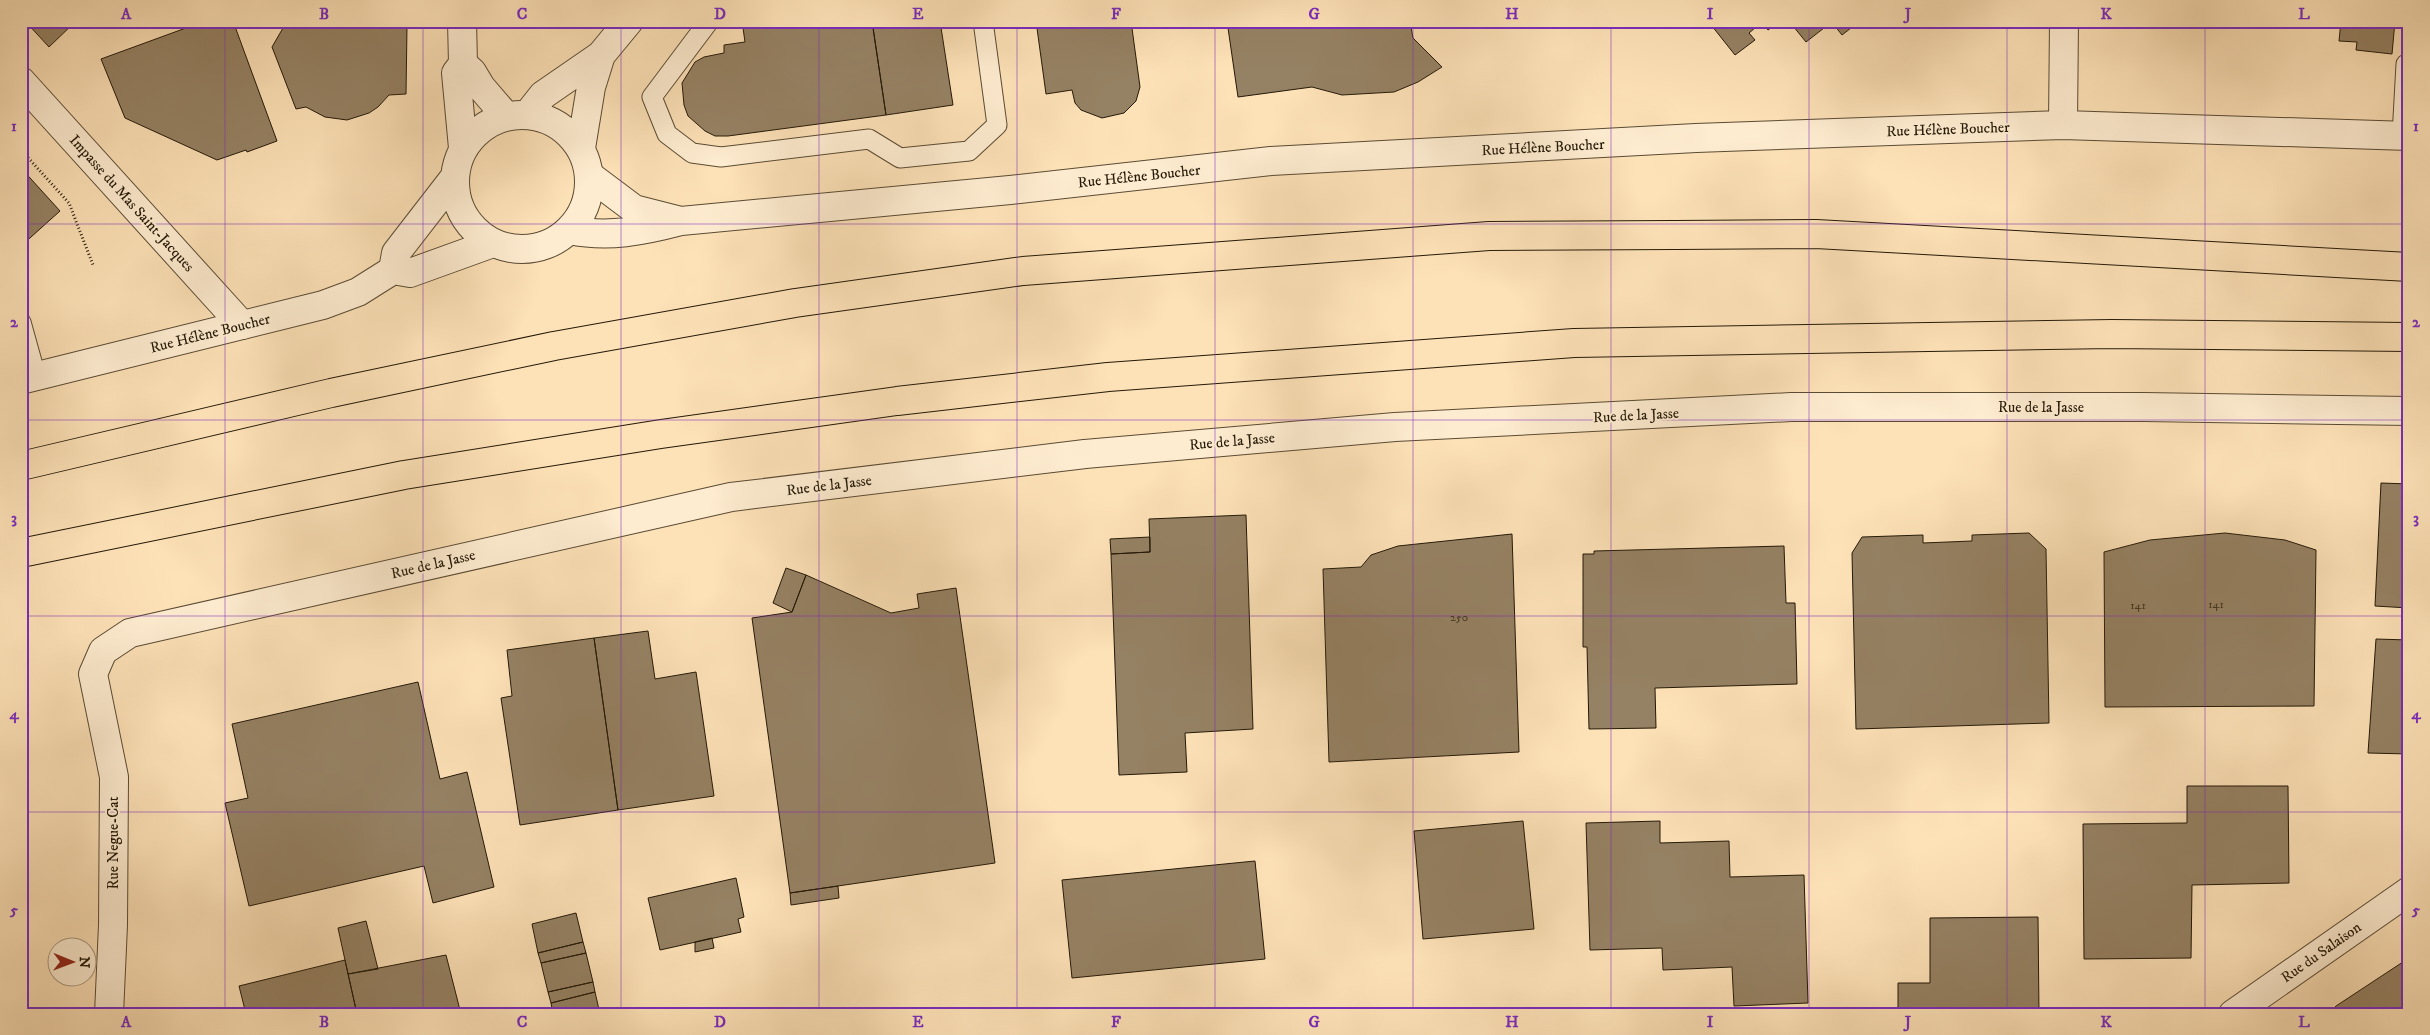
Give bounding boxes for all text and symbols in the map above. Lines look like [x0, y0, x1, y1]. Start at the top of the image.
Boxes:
text: A [120, 4, 132, 24]
text: B [319, 4, 329, 24]
text: C [517, 4, 527, 24]
text: D [714, 4, 726, 24]
text: E [912, 4, 924, 24]
text: F [1111, 4, 1121, 24]
text: G [1308, 4, 1320, 24]
text: H [1505, 4, 1519, 24]
text: I [1707, 4, 1714, 24]
text: J [1903, 4, 1912, 24]
text: K [2100, 4, 2112, 24]
text: L [2298, 4, 2310, 24]
text: 1 [11, 116, 17, 136]
text: 1 [2413, 116, 2419, 136]
street label: Rue Hélène Boucher [1886, 118, 2010, 141]
street label: Impasse du Mas Saint-Jacques [65, 131, 198, 276]
street label: Rue Hélène Boucher [1481, 135, 1605, 160]
street label: Rue Hélène Boucher [1077, 161, 1202, 192]
street label: Rue Hélène Boucher [148, 309, 273, 358]
text: 2 [10, 312, 19, 332]
text: 2 [2412, 312, 2421, 332]
street label: Rue de la Jasse [1998, 398, 2084, 417]
street label: Rue de la Jasse [1593, 404, 1679, 427]
street label: Rue de la Jasse [1188, 428, 1276, 455]
street label: Rue de la Jasse [785, 471, 873, 500]
text: 3 [11, 508, 17, 528]
text: 3 [2413, 508, 2419, 528]
street label: Rue de la Jasse [389, 546, 477, 583]
house number: 141 [2208, 597, 2224, 612]
house number: 141 [2130, 598, 2146, 613]
house number: 250 [1450, 610, 1468, 625]
text: 4 [8, 704, 19, 724]
text: 4 [2410, 704, 2421, 724]
street label: Rue Negue-Cat [104, 796, 123, 889]
text: 5 [9, 900, 18, 920]
text: 5 [2411, 900, 2420, 920]
street label: Rue du Salaison [2277, 918, 2365, 987]
north arrow [48, 938, 98, 988]
text: N [75, 956, 93, 969]
text: A [120, 1012, 132, 1032]
text: B [319, 1012, 329, 1032]
text: C [517, 1012, 527, 1032]
text: D [714, 1012, 726, 1032]
text: E [912, 1012, 924, 1032]
text: F [1111, 1012, 1121, 1032]
text: G [1308, 1012, 1320, 1032]
text: H [1505, 1012, 1519, 1032]
text: I [1707, 1012, 1714, 1032]
text: J [1903, 1012, 1912, 1032]
text: K [2100, 1012, 2112, 1032]
text: L [2298, 1012, 2310, 1032]

